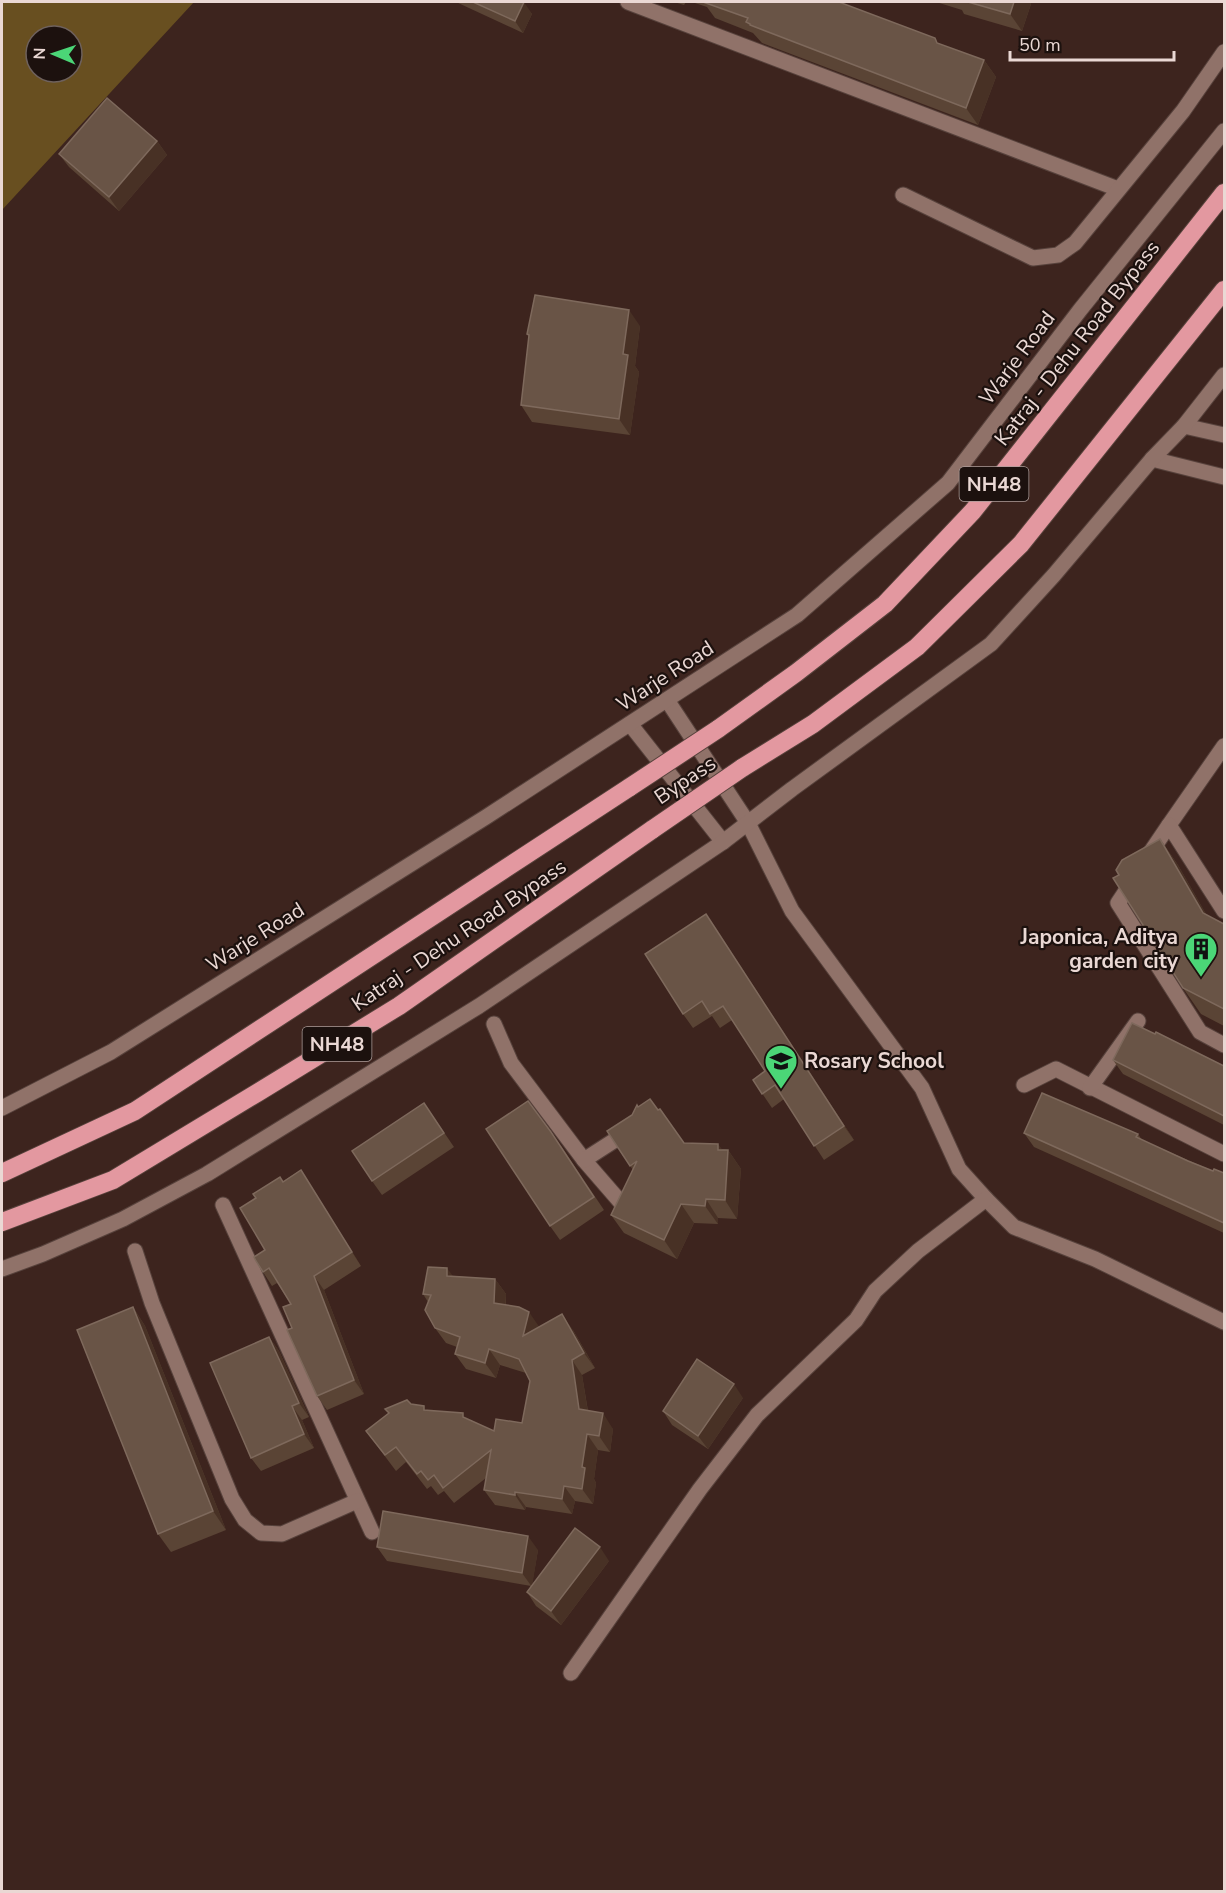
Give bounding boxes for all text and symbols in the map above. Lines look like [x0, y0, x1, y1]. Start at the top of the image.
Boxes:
north arrow [24, 24, 84, 84]
scale bar [1010, 24, 1174, 62]
text: 50 m [1019, 33, 1061, 57]
text: N [29, 47, 51, 60]
street label: Katraj - Dehu Road Bypass [988, 235, 1166, 451]
street label: Warje Road [972, 305, 1062, 411]
road number: NH48 [960, 467, 1028, 501]
street label: Warje Road [611, 634, 719, 718]
street label: Bypass [649, 749, 721, 811]
street label: Katraj - Dehu Road Bypass [346, 853, 572, 1017]
street label: Warje Road [201, 896, 309, 978]
place label: Japonica, Aditya garden city [1019, 923, 1179, 975]
building icon: Japonica, Aditya garden city [1183, 931, 1219, 978]
road number: NH48 [302, 1027, 372, 1061]
school or university icon: Rosary School [763, 1043, 799, 1090]
place label: Rosary School [804, 1047, 944, 1075]

